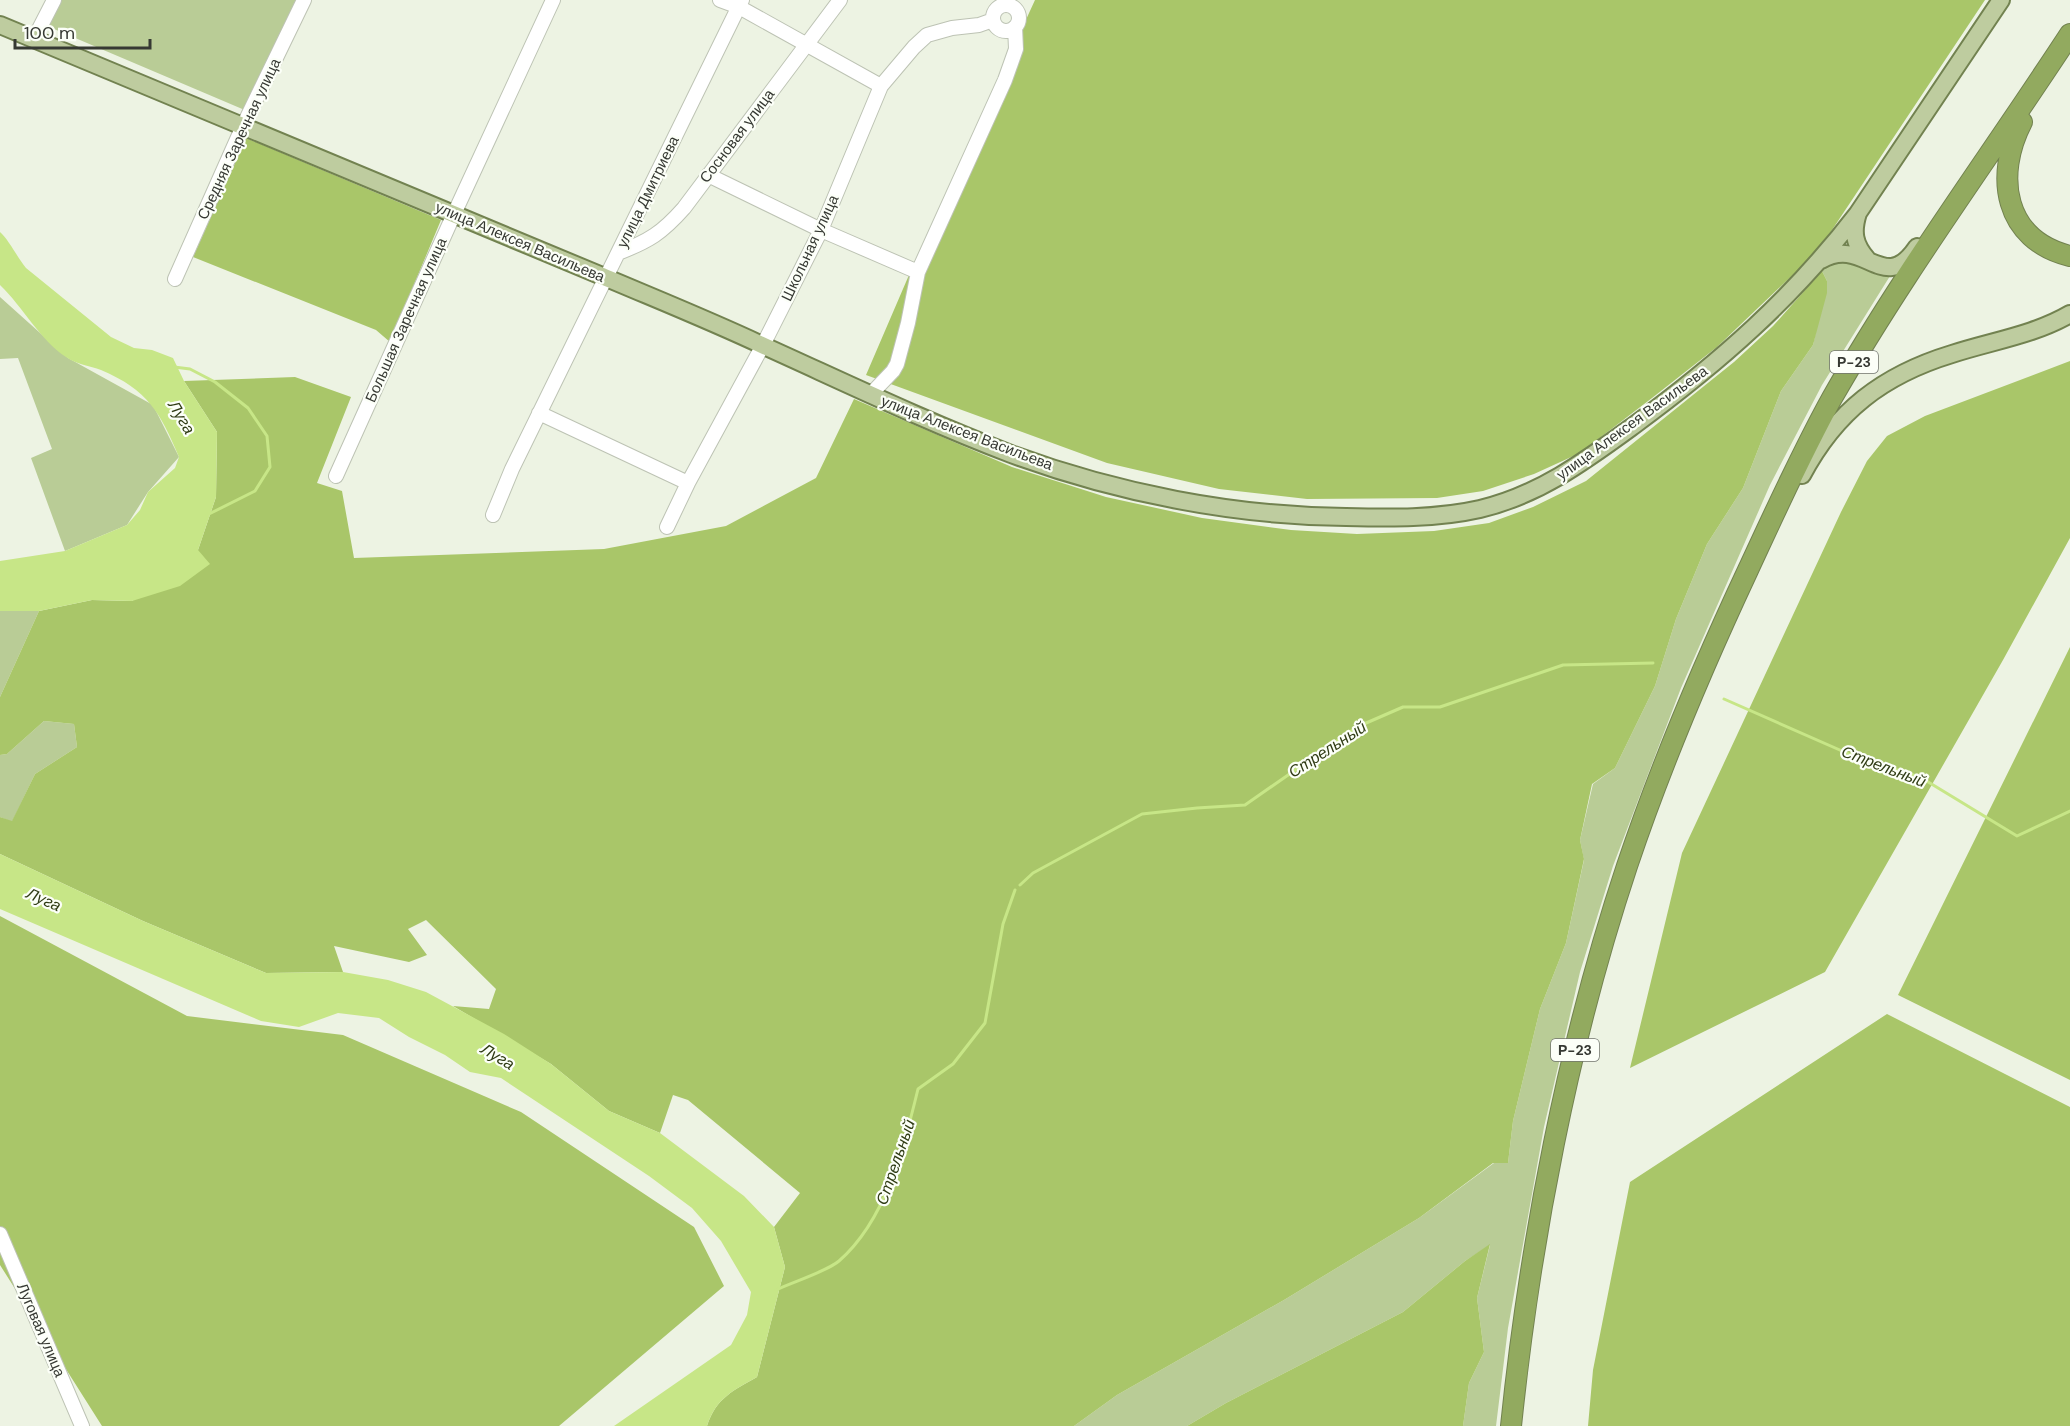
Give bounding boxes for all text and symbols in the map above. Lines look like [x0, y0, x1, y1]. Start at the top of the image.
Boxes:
scale bar [15, 12, 150, 50]
text: 100 m [24, 21, 75, 45]
street label: Средняя Заречная улица [193, 55, 285, 223]
street label: Сосновая улица [695, 84, 779, 187]
street label: улица Дмитриева [612, 132, 684, 251]
street label: Школьная улица [777, 191, 844, 304]
street label: улица Алексея Васильева [432, 197, 608, 287]
street label: Большая Заречная улица [361, 234, 452, 406]
road number: Р-23 [1830, 351, 1878, 373]
street label: улица Алексея Васильева [1552, 361, 1712, 485]
street label: улица Алексея Васильева [878, 391, 1056, 475]
water label: Луга [163, 396, 200, 438]
water label: Стрельный [1284, 716, 1370, 782]
water label: Стрельный [1839, 741, 1929, 792]
water label: Луга [22, 882, 64, 916]
water label: Луга [476, 1038, 518, 1075]
road number: Р-23 [1551, 1039, 1599, 1061]
water label: Стрельный [871, 1117, 920, 1208]
street label: Луговая улица [12, 1280, 70, 1381]

